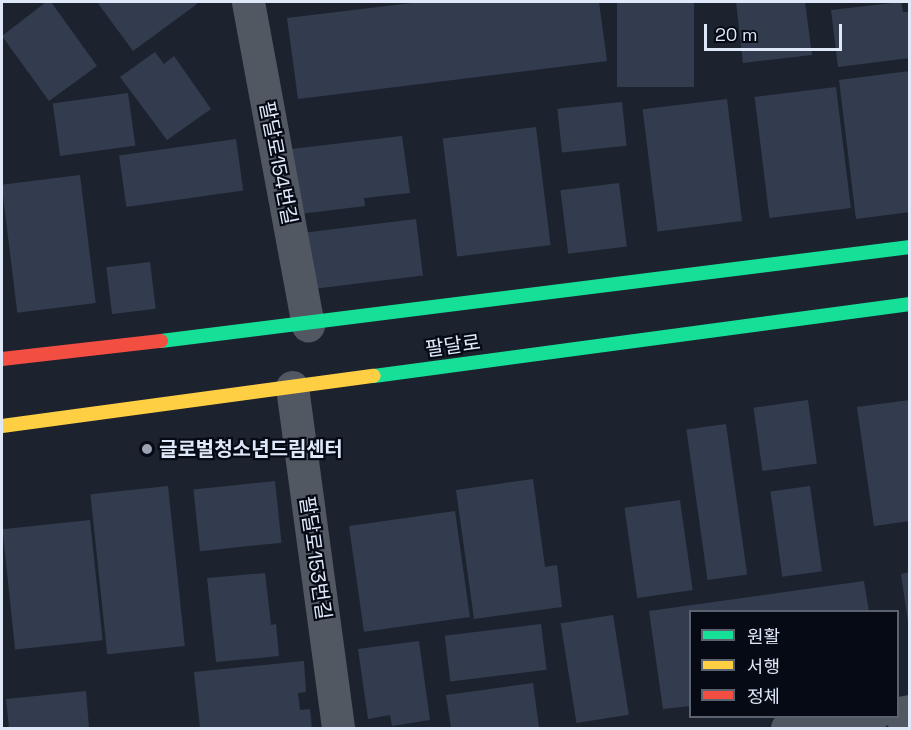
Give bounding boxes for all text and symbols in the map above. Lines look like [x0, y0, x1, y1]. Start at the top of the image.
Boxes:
scale bar [707, 12, 845, 50]
text: 20 m [715, 23, 758, 46]
street label: 팔달로154번길 [254, 99, 302, 227]
street label: 팔달로 [424, 330, 482, 362]
place label: 글로벌청소년드림센터 [159, 437, 343, 461]
marker: 글로벌청소년드림센터 [140, 442, 154, 456]
street label: 팔달로153번길 [294, 495, 336, 621]
legend [689, 610, 899, 718]
text: 원활 [747, 625, 780, 648]
text: 서행 [747, 655, 780, 678]
text: 정체 [747, 685, 780, 708]

